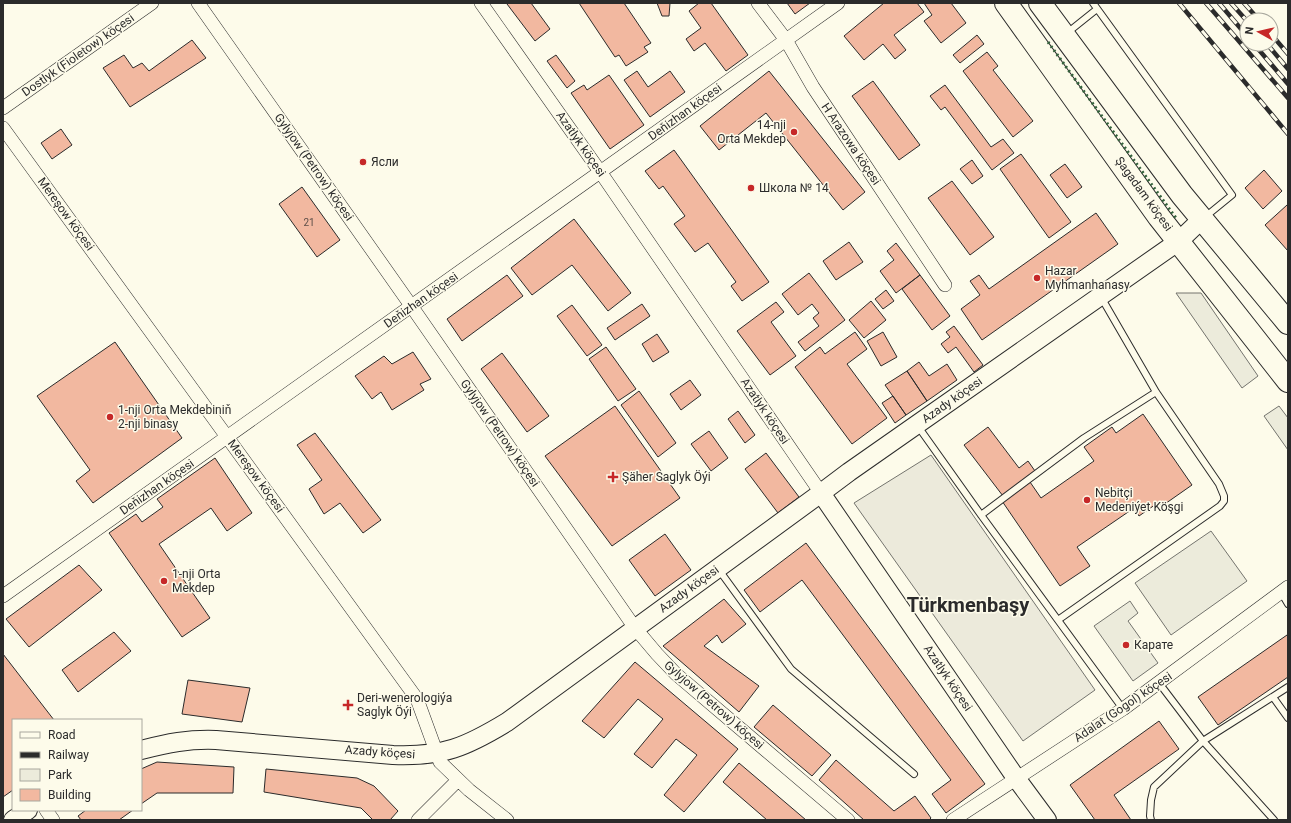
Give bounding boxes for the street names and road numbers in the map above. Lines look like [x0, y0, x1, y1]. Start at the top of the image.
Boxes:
street label: Dostlyk (Fioletow) köçesi [19, 11, 137, 99]
street label: Deňizhan köçesi [646, 81, 724, 143]
street label: H Arazowa köçesi [818, 100, 884, 188]
street label: Azatlyk köçesi [553, 109, 609, 179]
street label: Gylyjow (Petrow) köçesi [272, 111, 356, 223]
street label: Şagadam köçesi [1112, 154, 1176, 234]
street label: Mereşow köçesi [35, 175, 97, 253]
street label: Deňizhan köçesi [381, 269, 461, 331]
street label: Azady köçesi [919, 374, 985, 426]
street label: Azatlyk köçesi [738, 375, 792, 447]
street label: Gylyjow (Petrow) köçesi [458, 377, 542, 489]
street label: Mereşow köçesi [225, 437, 287, 515]
street label: Deňizhan köçesi [117, 456, 197, 518]
street label: Azady köçesi [656, 563, 722, 615]
street label: Azatlyk köçesi [921, 642, 975, 714]
street label: Gylyjow (Petrow) köçesi [661, 658, 767, 752]
street label: Adalat (Gogol) köçesi [1071, 669, 1175, 745]
street label: Azady köçesi [344, 743, 416, 761]

